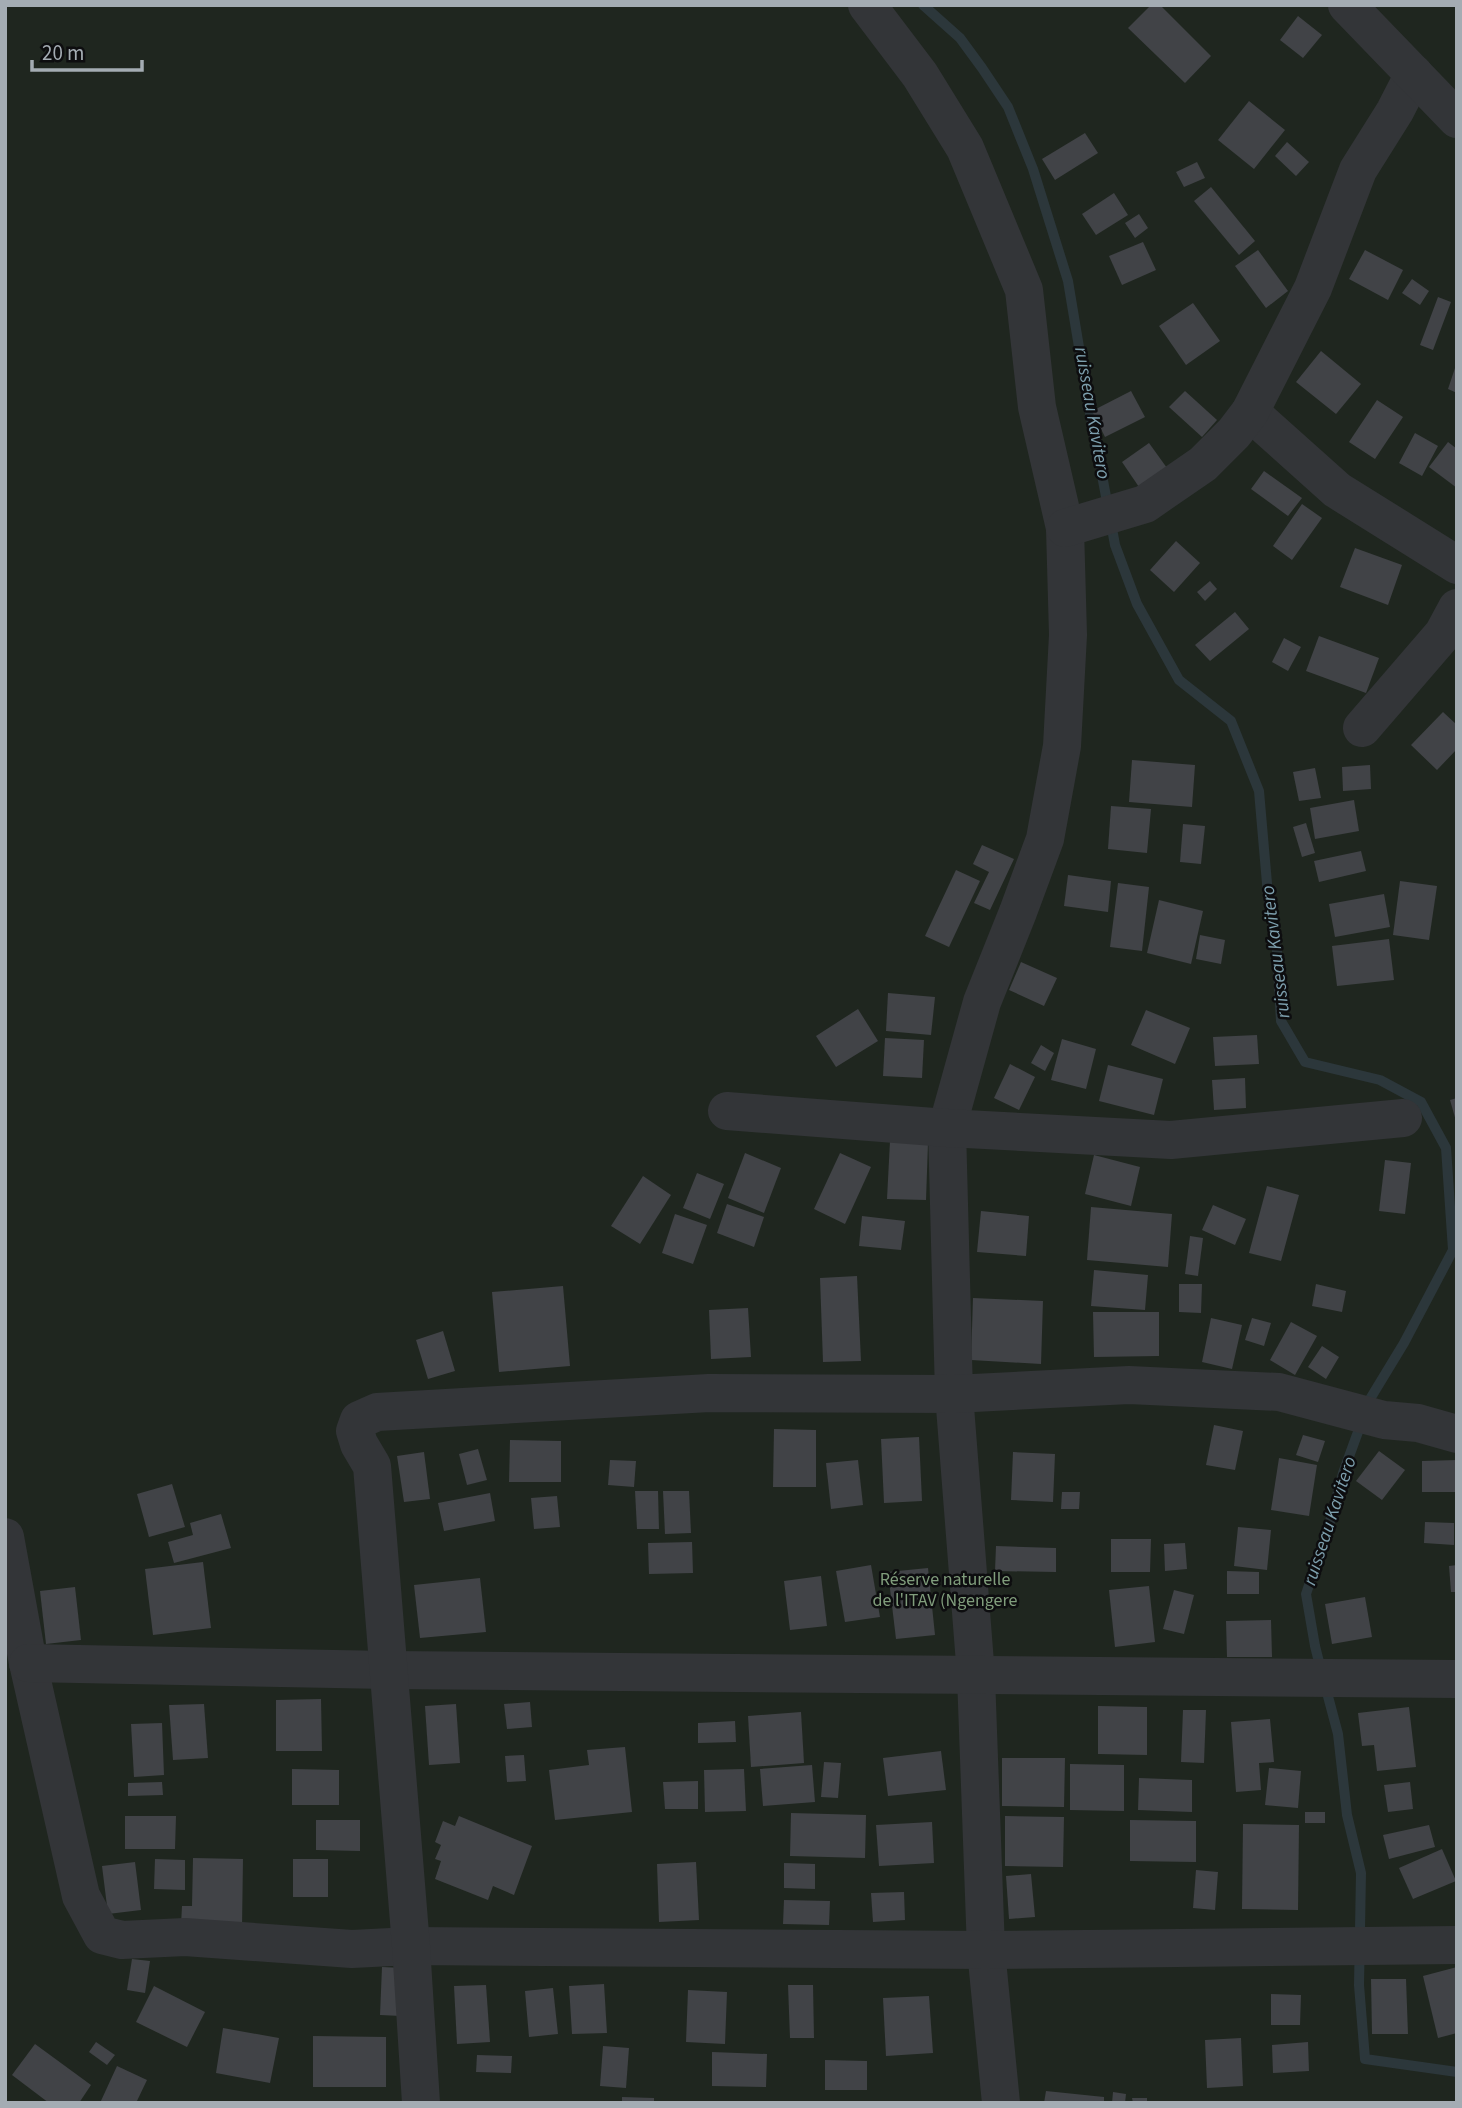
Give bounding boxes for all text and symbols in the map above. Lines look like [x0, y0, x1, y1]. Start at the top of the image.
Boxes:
scale bar [32, 28, 142, 72]
text: 20 m [42, 38, 84, 68]
water label: ruisseau Kavitero [1067, 345, 1117, 482]
water label: ruisseau Kavitero [1254, 884, 1298, 1020]
water label: ruisseau Kavitero [1296, 1453, 1364, 1589]
park label: Réserve naturelle de l'ITAV (Ngengere [872, 1567, 1018, 1613]

